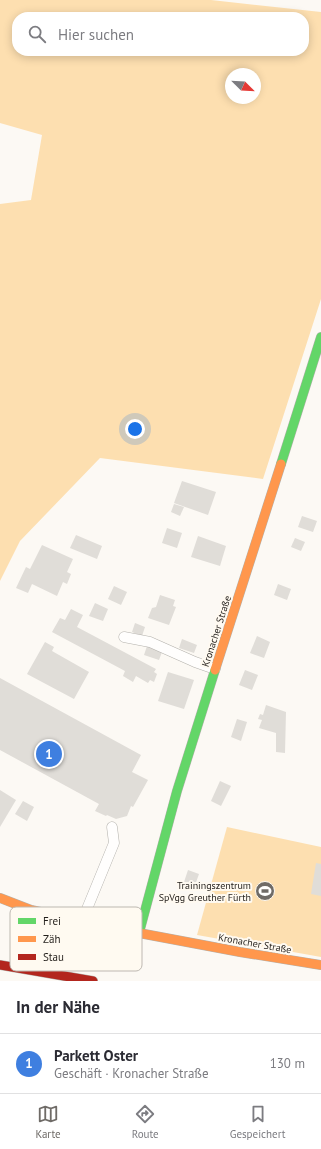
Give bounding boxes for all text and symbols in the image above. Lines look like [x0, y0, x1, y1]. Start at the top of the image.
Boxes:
search box [12, 12, 309, 56]
icon: search [26, 23, 48, 45]
text: Hier suchen [58, 25, 134, 44]
north arrow [225, 68, 261, 104]
your location [125, 419, 145, 439]
street label: Kronacher Straße [199, 594, 234, 668]
pin: 1 [36, 739, 62, 769]
place label: Trainingszentrum SpVgg Greuther Fürth [159, 879, 251, 904]
sports icon: Trainingszentrum SpVgg Greuther Fürth [254, 880, 276, 902]
legend [10, 907, 142, 971]
text: Frei [43, 914, 61, 928]
street label: Kronacher Straße [217, 931, 293, 956]
text: Zäh [43, 932, 60, 946]
text: Stau [43, 950, 64, 964]
text: In der Nähe [16, 996, 100, 1018]
text: Parkett Oster [54, 1046, 138, 1065]
text: 1 [25, 1055, 33, 1072]
text: 130 m [270, 1055, 305, 1072]
text: Geschäft · Kronacher Straße [54, 1065, 209, 1082]
tab: Karte [36, 1103, 61, 1141]
tab: Route [132, 1103, 159, 1141]
tab: Gespeichert [230, 1103, 285, 1141]

